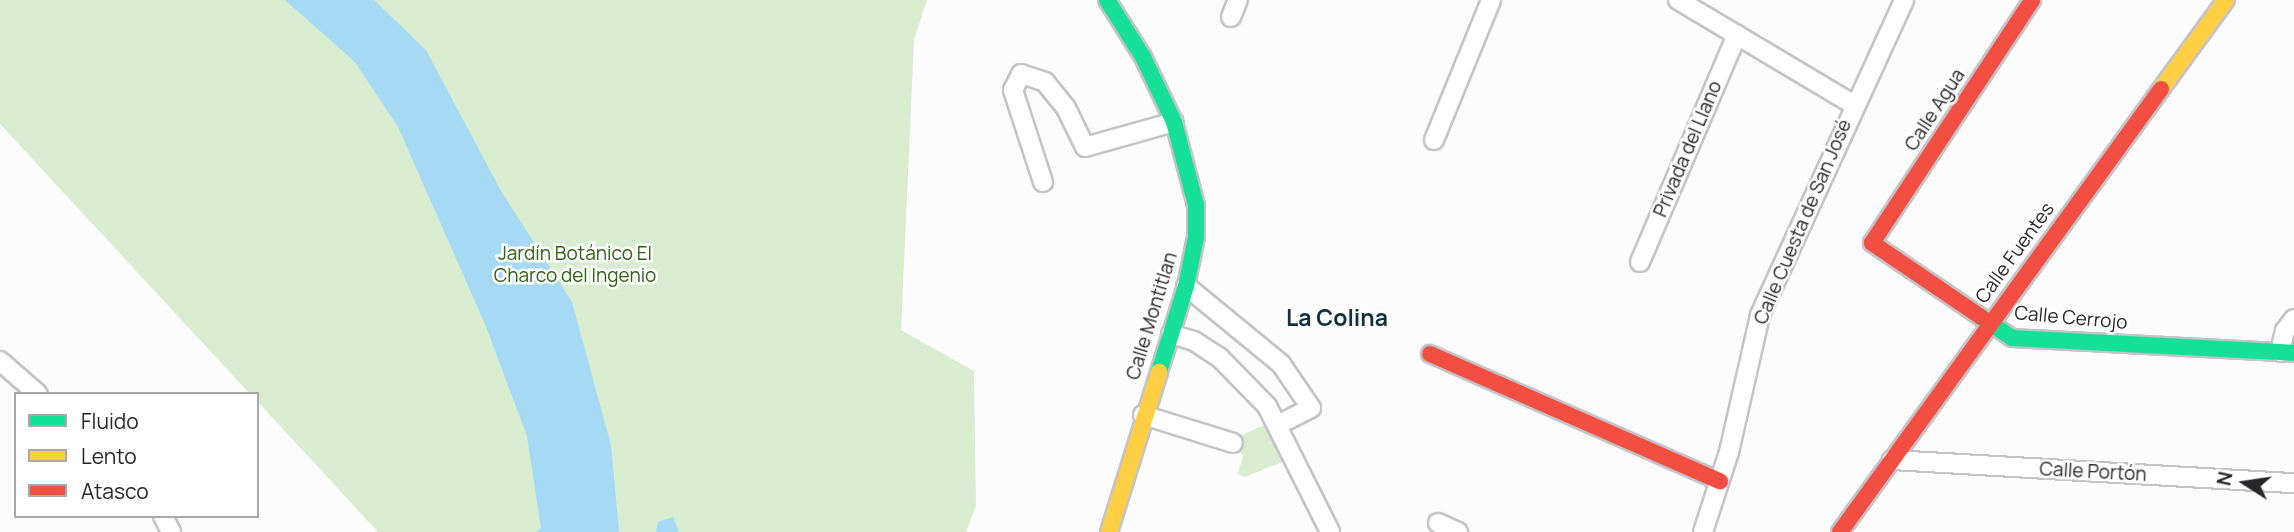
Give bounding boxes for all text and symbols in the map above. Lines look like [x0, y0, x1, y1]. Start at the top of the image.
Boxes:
street label: Calle Agua [1900, 65, 1970, 155]
street label: Privada del Llano [1649, 77, 1727, 221]
street label: Calle Cuesta de San José [1749, 116, 1857, 328]
street label: Calle Fuentes [1971, 198, 2059, 308]
park label: Jardín Botánico El Charco del Ingenio [494, 243, 656, 287]
street label: Calle Montitlan [1122, 249, 1182, 383]
street label: Calle Cerrojo [2014, 302, 2128, 334]
district label: La Colina [1286, 303, 1388, 331]
legend [14, 392, 259, 518]
text: Fluido [81, 407, 139, 435]
text: Lento [81, 442, 137, 470]
north arrow [2210, 448, 2280, 518]
street label: Calle Portón [2039, 458, 2147, 486]
text: N [2210, 469, 2239, 488]
text: Atasco [81, 477, 149, 505]

